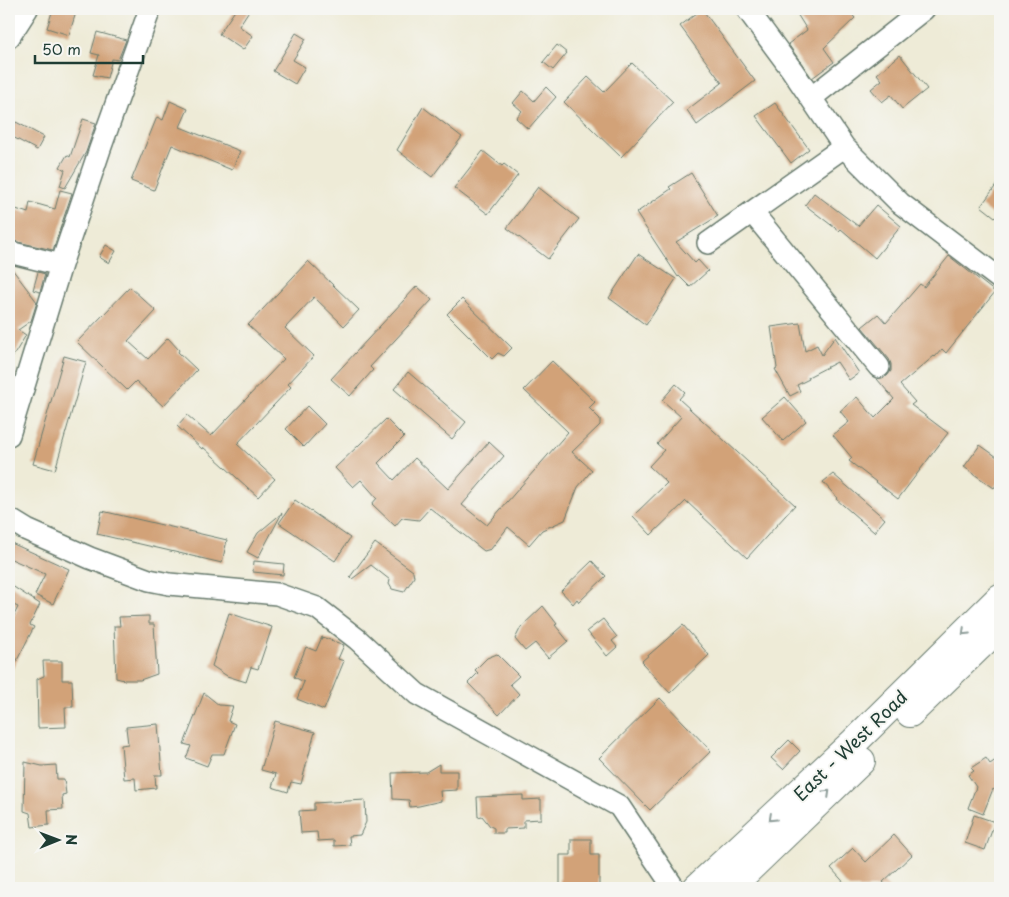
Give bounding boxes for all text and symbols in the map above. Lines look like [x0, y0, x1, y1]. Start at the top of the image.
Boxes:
scale bar [35, 32, 142, 64]
text: 50 m [42, 37, 81, 60]
one-way arrow [962, 627, 971, 636]
street label: East - West Road [787, 683, 913, 807]
one-way arrow [821, 790, 830, 799]
one-way arrow [769, 812, 778, 821]
north arrow [32, 814, 82, 864]
text: N [61, 834, 82, 845]

